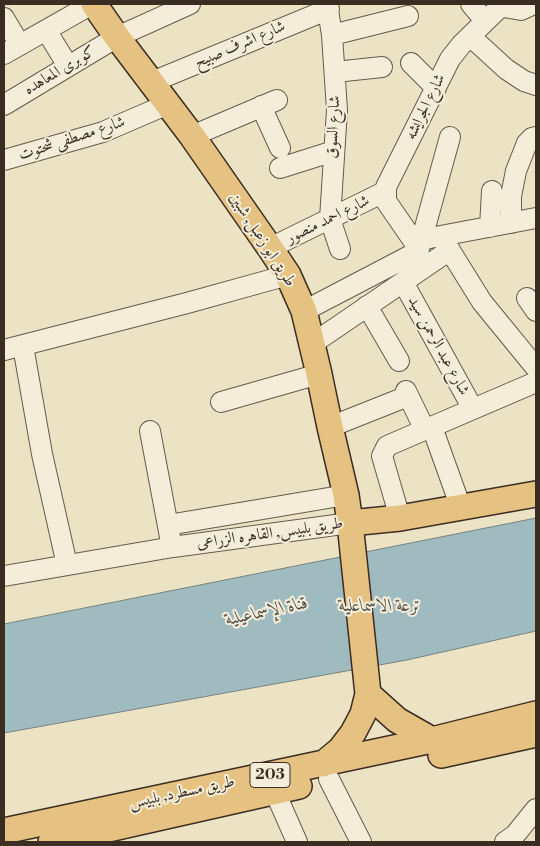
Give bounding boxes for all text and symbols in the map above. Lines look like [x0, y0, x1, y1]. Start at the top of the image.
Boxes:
street label: شارع اشرف صبيح [192, 17, 288, 73]
street label: كوبرى المعاهده [21, 42, 99, 100]
street label: شارع الجرايشه [402, 71, 450, 143]
street label: شارع السوق [323, 95, 345, 159]
street label: شارع مصطفى شحتوت [16, 113, 128, 165]
street label: طريق ابو زعبل, شبين [224, 189, 300, 291]
street label: شارع احمد منصور [283, 192, 373, 248]
street label: شارع عبد الرحمن سيد [403, 293, 473, 399]
street label: طريق بلبيس, القاهره الزراعى [196, 514, 344, 554]
water label: قناة الإسماعيلية [224, 593, 310, 631]
water label: ترعة الاسماعلية [339, 596, 421, 618]
road number: 203 [250, 762, 290, 788]
street label: طريق مسطرد, بلبيس [127, 772, 237, 814]

